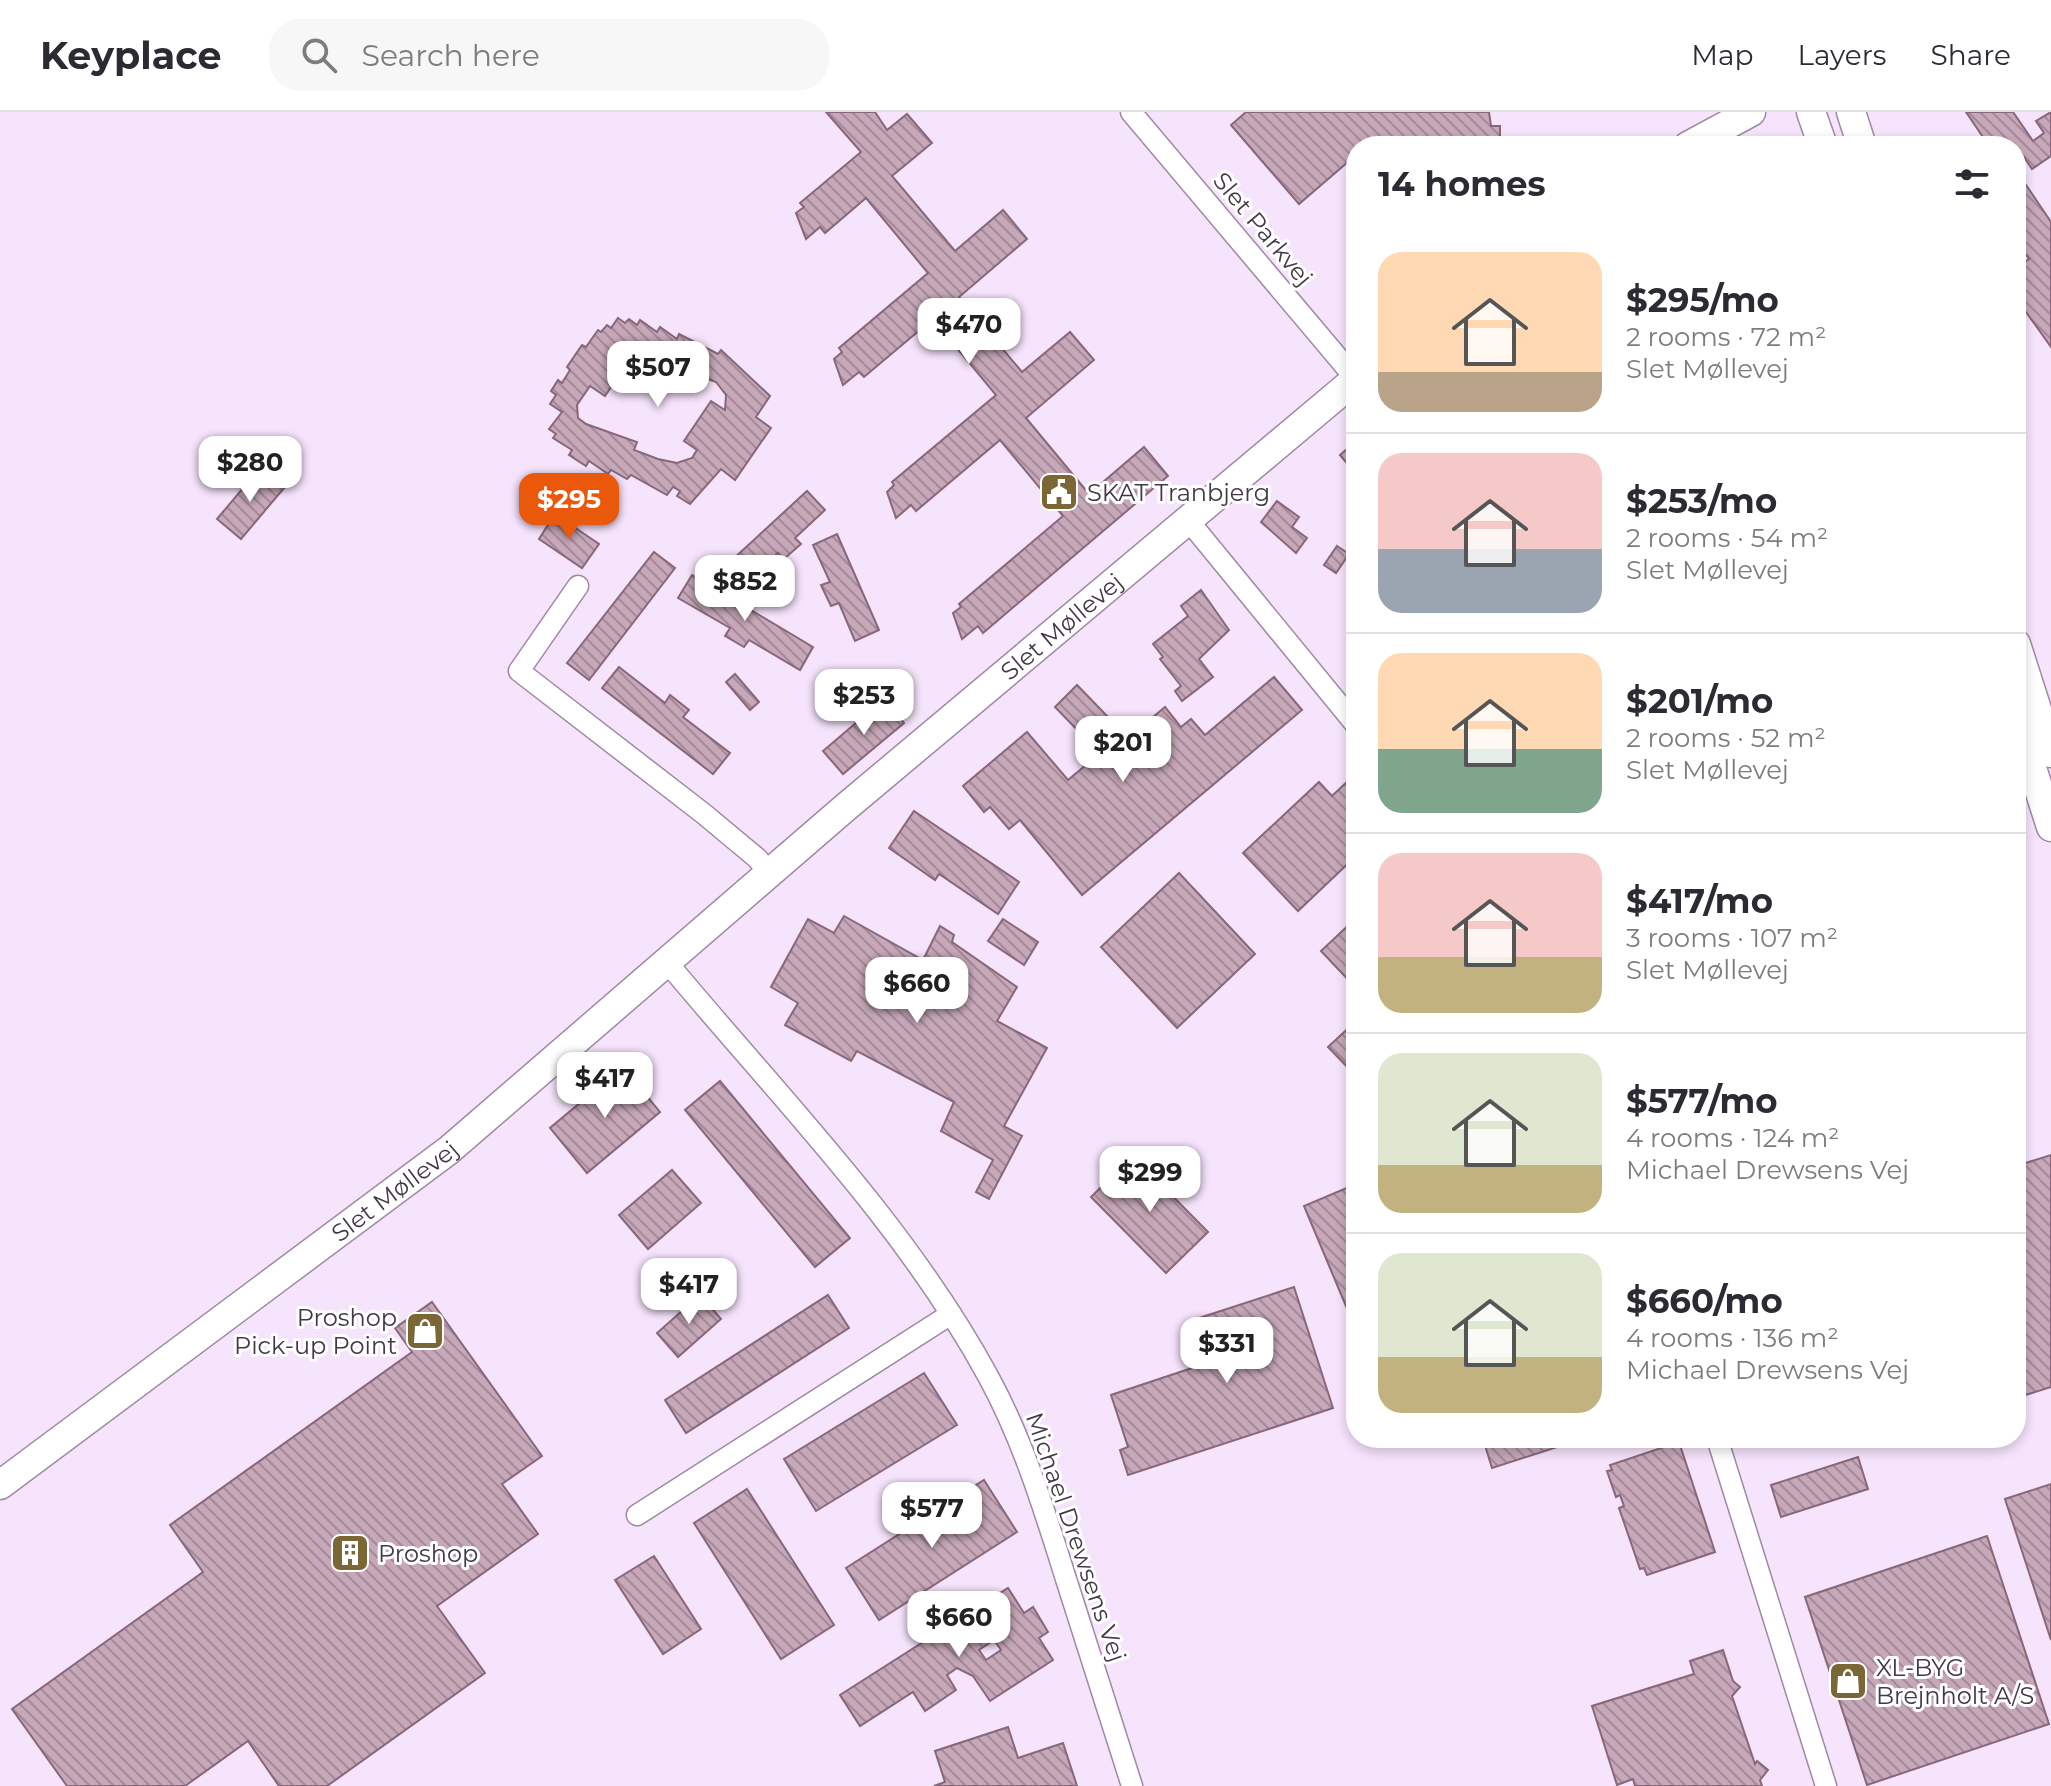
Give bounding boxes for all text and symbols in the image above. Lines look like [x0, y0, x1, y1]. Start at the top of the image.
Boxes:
search box [269, 19, 829, 91]
text: Keyplace [40, 32, 221, 79]
icon: search [297, 33, 341, 77]
text: Search here [361, 37, 540, 74]
text: Map [1691, 38, 1754, 72]
text: Layers [1798, 38, 1887, 72]
text: Share [1931, 38, 2011, 72]
icon: filters [1950, 162, 1994, 206]
text: 14 homes [1378, 163, 1546, 205]
street label: Slet Parkvej [1207, 166, 1319, 292]
text: $295/mo [1626, 279, 1779, 321]
icon: home [1442, 284, 1538, 380]
pin: $470 [922, 298, 1016, 366]
text: $470 [936, 308, 1002, 340]
text: 2 rooms · 72 m² [1626, 321, 1826, 353]
pin: $507 [611, 341, 705, 409]
text: $507 [625, 351, 691, 383]
text: Slet Møllevej [1626, 353, 1789, 385]
pin: $280 [203, 436, 297, 504]
text: $280 [217, 446, 283, 478]
public building icon: SKAT Tranbjerg [1038, 471, 1080, 513]
pin: $295 [522, 473, 616, 541]
place label: SKAT Tranbjerg [1087, 478, 1270, 507]
text: $253/mo [1626, 480, 1777, 522]
text: $295 [537, 483, 601, 515]
icon: home [1442, 485, 1538, 581]
text: 2 rooms · 54 m² [1626, 522, 1828, 554]
text: Slet Møllevej [1626, 554, 1789, 586]
pin: $852 [698, 555, 792, 623]
text: $852 [713, 565, 777, 597]
street label: Slet Møllevej [994, 567, 1128, 686]
pin: $253 [817, 669, 911, 737]
text: $253 [833, 679, 895, 711]
text: $201/mo [1626, 680, 1773, 722]
icon: home [1442, 685, 1538, 781]
pin: $201 [1076, 716, 1170, 784]
text: 2 rooms · 52 m² [1626, 722, 1826, 754]
text: $201 [1093, 726, 1153, 758]
text: Slet Møllevej [1626, 754, 1789, 786]
text: $417/mo [1626, 880, 1773, 922]
icon: home [1442, 885, 1538, 981]
text: 3 rooms · 107 m² [1626, 922, 1838, 954]
text: Slet Møllevej [1626, 954, 1789, 986]
pin: $660 [870, 957, 964, 1025]
text: $660 [883, 967, 951, 999]
pin: $417 [558, 1052, 652, 1120]
text: $417 [575, 1062, 635, 1094]
text: $577/mo [1626, 1080, 1778, 1122]
icon: home [1442, 1085, 1538, 1181]
text: 4 rooms · 124 m² [1626, 1122, 1839, 1154]
street label: Slet Møllevej [325, 1134, 464, 1247]
pin: $299 [1103, 1146, 1197, 1214]
text: Michael Drewsens Vej [1626, 1154, 1909, 1186]
text: $299 [1117, 1156, 1183, 1188]
pin: $417 [642, 1258, 736, 1326]
text: $417 [659, 1268, 719, 1300]
text: $660/mo [1626, 1280, 1783, 1322]
icon: home [1442, 1285, 1538, 1381]
place label: Proshop Pick-up Point [234, 1303, 397, 1360]
shop icon: Proshop Pick-up Point [404, 1310, 446, 1352]
pin: $331 [1180, 1317, 1274, 1385]
text: 4 rooms · 136 m² [1626, 1322, 1839, 1354]
text: $331 [1198, 1327, 1256, 1359]
text: Michael Drewsens Vej [1626, 1354, 1909, 1386]
street label: Michael Drewsens Vej [1020, 1409, 1132, 1665]
pin: $577 [885, 1482, 979, 1550]
text: $577 [900, 1492, 964, 1524]
building icon: Proshop [329, 1532, 371, 1574]
place label: Proshop [378, 1539, 478, 1568]
pin: $660 [912, 1591, 1006, 1659]
text: $660 [925, 1601, 993, 1633]
place label: XL-BYG Brejnholt A/S [1876, 1653, 2034, 1710]
shop icon: XL-BYG Brejnholt A/S [1827, 1660, 1869, 1702]

